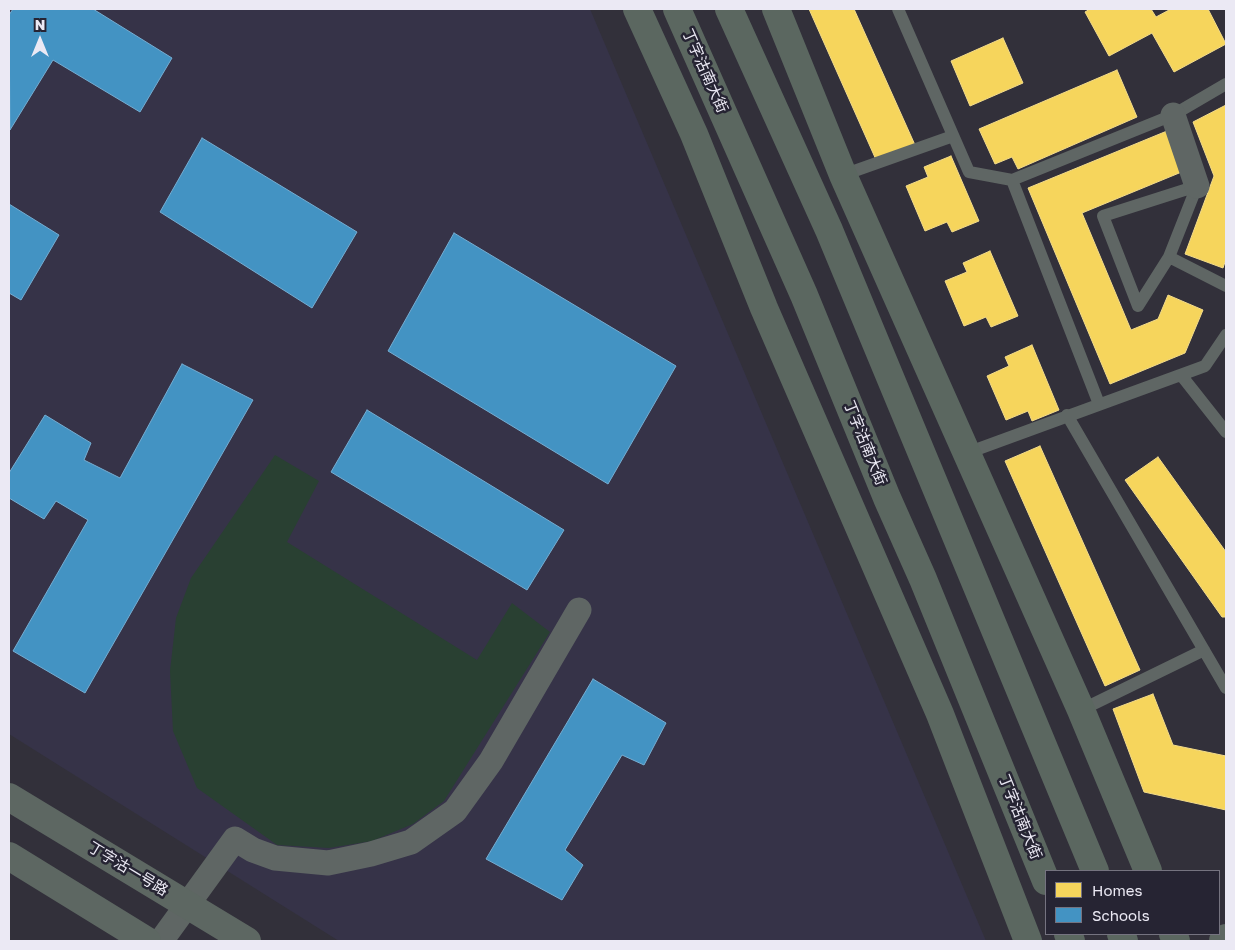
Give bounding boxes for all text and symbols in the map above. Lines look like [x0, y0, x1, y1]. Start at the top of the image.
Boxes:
north arrow [15, 15, 65, 65]
text: N [35, 16, 45, 33]
street label: 丁字沽南大街 [678, 26, 732, 116]
street label: 丁字沽南大街 [840, 398, 890, 488]
street label: 丁字沽南大街 [995, 772, 1045, 862]
street label: 丁字沽一号路 [85, 838, 171, 900]
legend [1045, 870, 1220, 935]
text: Homes [1092, 881, 1142, 899]
text: Schools [1092, 906, 1150, 924]

